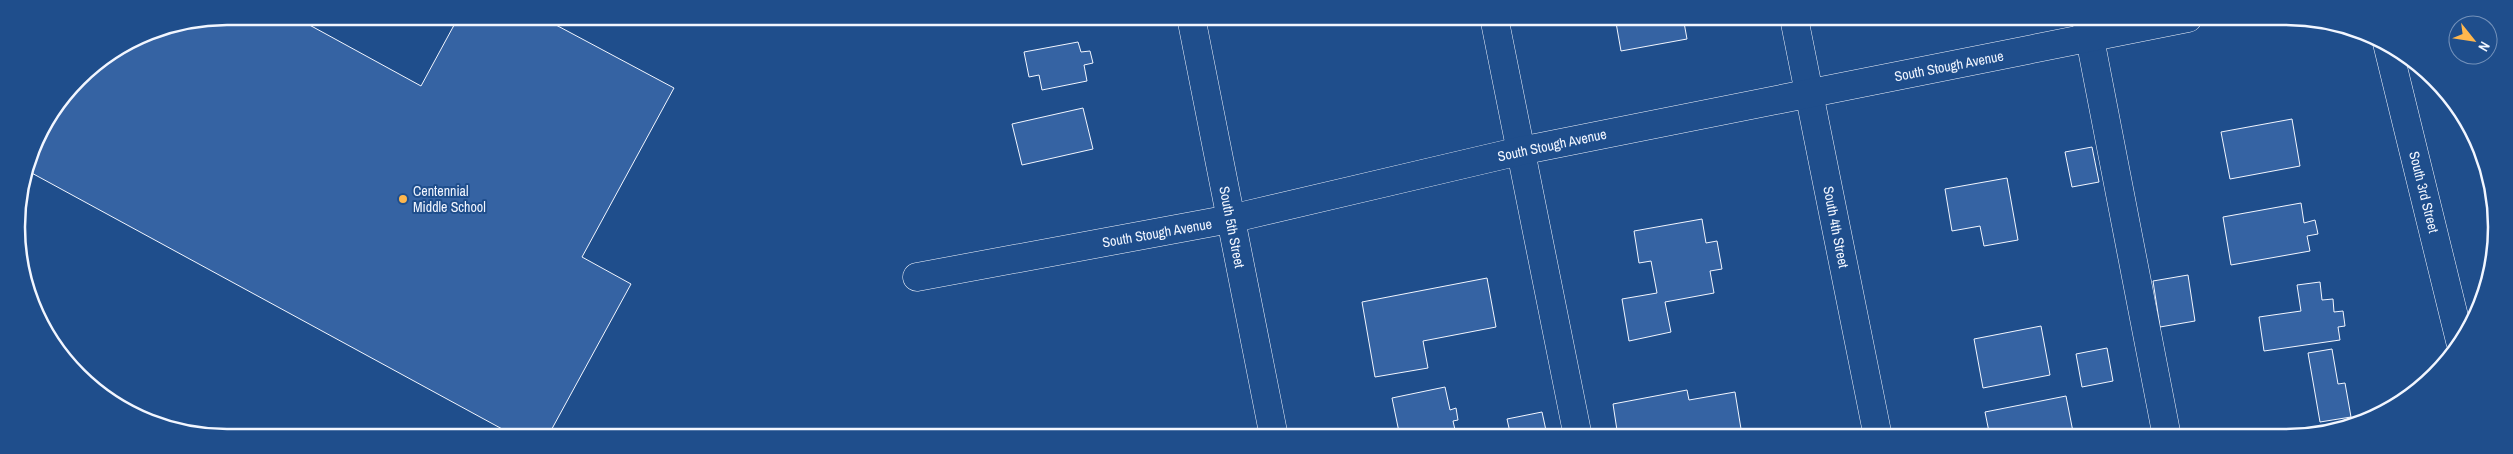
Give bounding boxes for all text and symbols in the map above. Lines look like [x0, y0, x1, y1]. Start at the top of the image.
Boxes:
north arrow [2448, 15, 2498, 65]
text: N [2474, 38, 2494, 55]
street label: South Stough Avenue [1893, 47, 2005, 85]
street label: South Stough Avenue [1496, 125, 1608, 165]
street label: South 3rd Street [2405, 149, 2443, 235]
place label: Centennial Middle School [413, 182, 486, 216]
street label: South 5th Street [1215, 185, 1249, 269]
street label: South 4th Street [1819, 185, 1853, 269]
marker: Centennial Middle School [397, 193, 409, 205]
street label: South Stough Avenue [1101, 215, 1213, 251]

